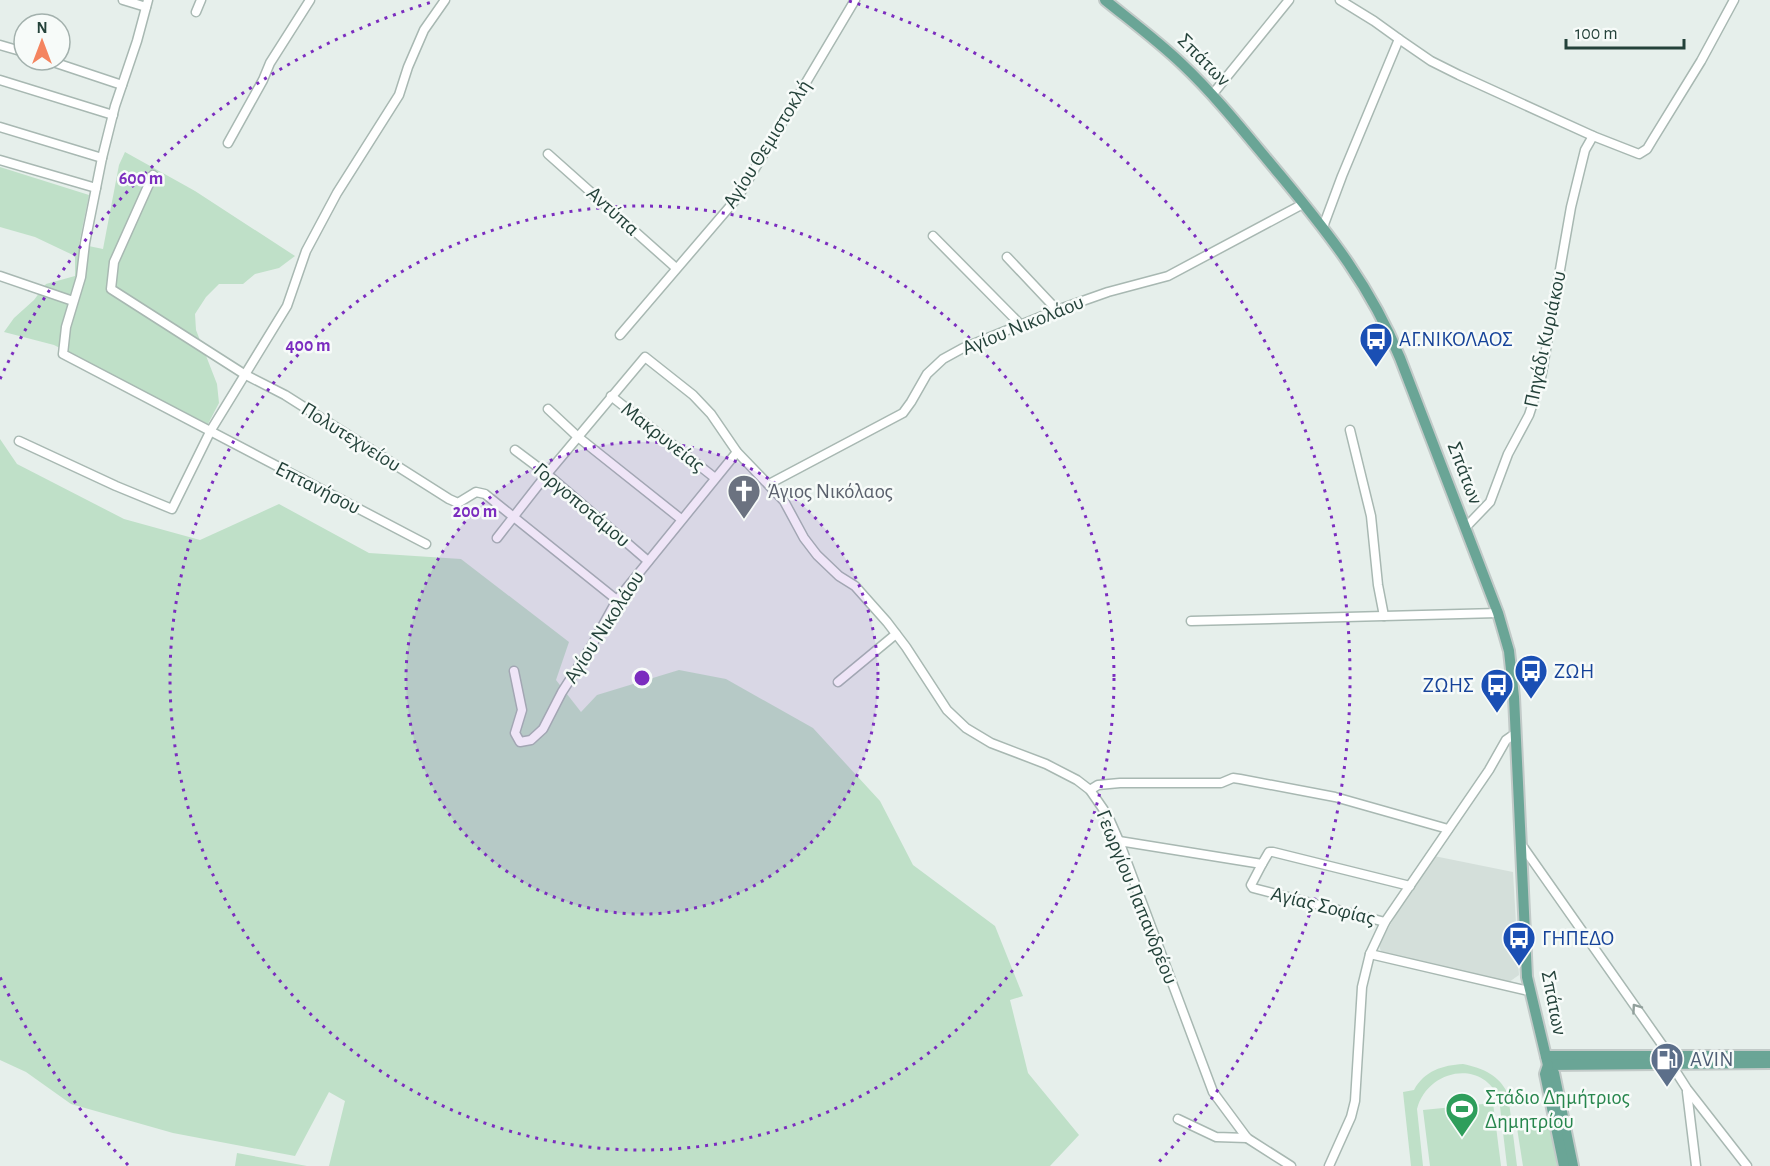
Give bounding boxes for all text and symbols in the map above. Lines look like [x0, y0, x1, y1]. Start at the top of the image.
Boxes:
north arrow [12, 12, 72, 72]
scale bar [1566, 12, 1684, 50]
text: N [36, 20, 48, 36]
text: 100 m [1575, 25, 1618, 43]
street label: Σπάτων [1174, 30, 1235, 91]
street label: Αγίου Θεμιστοκλή [719, 76, 815, 212]
text: 600 m [119, 170, 163, 188]
street label: Αντύπα [583, 182, 643, 240]
street label: Πηγάδι Κυριάκου [1520, 269, 1570, 409]
street label: Αγίου Νικολάου [959, 291, 1087, 359]
bus stop icon: ΑΓ.ΝΙΚΟΛΑΟΣ [1358, 321, 1394, 368]
place label: ΑΓ.ΝΙΚΟΛΑΟΣ [1399, 329, 1513, 350]
text: 400 m [285, 337, 331, 355]
street label: Πολυτεχνείου [298, 398, 404, 476]
street label: Μακρυνείας [617, 398, 709, 476]
street label: Σπάτων [1444, 439, 1487, 507]
street label: Επτανήσου [272, 458, 364, 518]
street label: Γοργοποτάμου [530, 459, 634, 551]
church icon: Άγιος Νικόλαος [726, 473, 762, 520]
place label: Άγιος Νικόλαος [767, 481, 893, 502]
text: 200 m [453, 503, 497, 521]
street label: Αγίου Νικολάου [560, 567, 648, 687]
bus stop icon: ΖΩΗ [1513, 653, 1549, 700]
place label: ΖΩΗ [1554, 661, 1594, 682]
bus stop icon: ΖΩΗΣ [1479, 667, 1515, 714]
centre of rings [632, 668, 652, 688]
place label: ΖΩΗΣ [1423, 675, 1474, 696]
street label: Γεωργίου Παπανδρέου [1092, 807, 1182, 987]
street label: Αγίας Σοφίας [1269, 883, 1377, 929]
bus stop icon: ΓΗΠΕΔΟ [1501, 920, 1537, 967]
place label: ΓΗΠΕΔΟ [1542, 928, 1614, 949]
street label: Σπάτων [1537, 969, 1571, 1037]
one-way arrow [1632, 1004, 1643, 1015]
fuel station icon: AVIN [1649, 1041, 1685, 1088]
place label: AVIN [1690, 1049, 1734, 1070]
place label: Στάδιο Δημήτριος Δημητρίου [1485, 1087, 1630, 1132]
sports icon: Στάδιο Δημήτριος Δημητρίου [1444, 1091, 1480, 1138]

